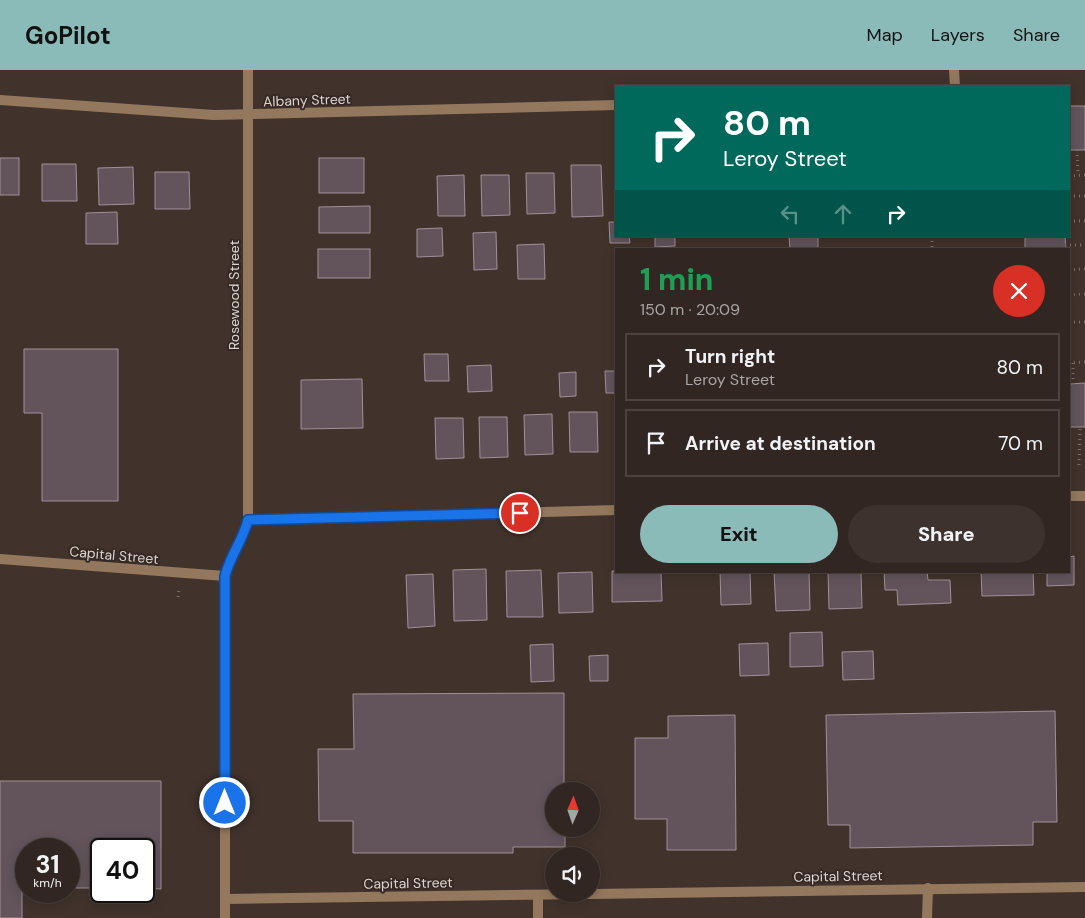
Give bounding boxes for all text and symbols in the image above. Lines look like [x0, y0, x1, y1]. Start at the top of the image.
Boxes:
text: GoPilot [25, 20, 111, 51]
text: Map [867, 23, 903, 47]
text: Layers [931, 23, 985, 47]
text: Share [1013, 23, 1060, 47]
street label: Albany Street [263, 89, 351, 111]
text: 80 m [723, 100, 811, 146]
icon: right [640, 105, 705, 170]
text: Leroy Street [723, 144, 847, 173]
icon: left [776, 200, 804, 228]
icon: ahead [829, 200, 857, 228]
icon: right [882, 200, 910, 228]
street label: Rosewood Street [225, 240, 243, 350]
text: 1 min [640, 260, 713, 299]
button: close [993, 265, 1045, 317]
text: 150 m · 20:09 [640, 299, 740, 320]
text: Turn right [685, 344, 775, 369]
icon: right [642, 353, 670, 381]
text: 80 m [996, 355, 1043, 380]
text: Leroy Street [685, 369, 775, 390]
icon: arrive [642, 429, 670, 457]
text: Arrive at destination [685, 431, 876, 456]
text: 70 m [998, 431, 1043, 456]
pin [499, 492, 541, 534]
icon: arrive [506, 499, 534, 527]
button: Exit [640, 505, 838, 563]
button: Share [848, 505, 1045, 563]
street label: Capital Street [69, 542, 159, 568]
position arrow [198, 776, 250, 828]
north arrow [545, 782, 600, 838]
map controls [545, 782, 600, 902]
speed limit sign: 40 [90, 838, 155, 903]
button: sound [545, 847, 600, 902]
text: 31 [35, 848, 59, 881]
street label: Capital Street [793, 866, 883, 886]
street label: Capital Street [363, 873, 453, 893]
text: km/h [33, 875, 62, 891]

